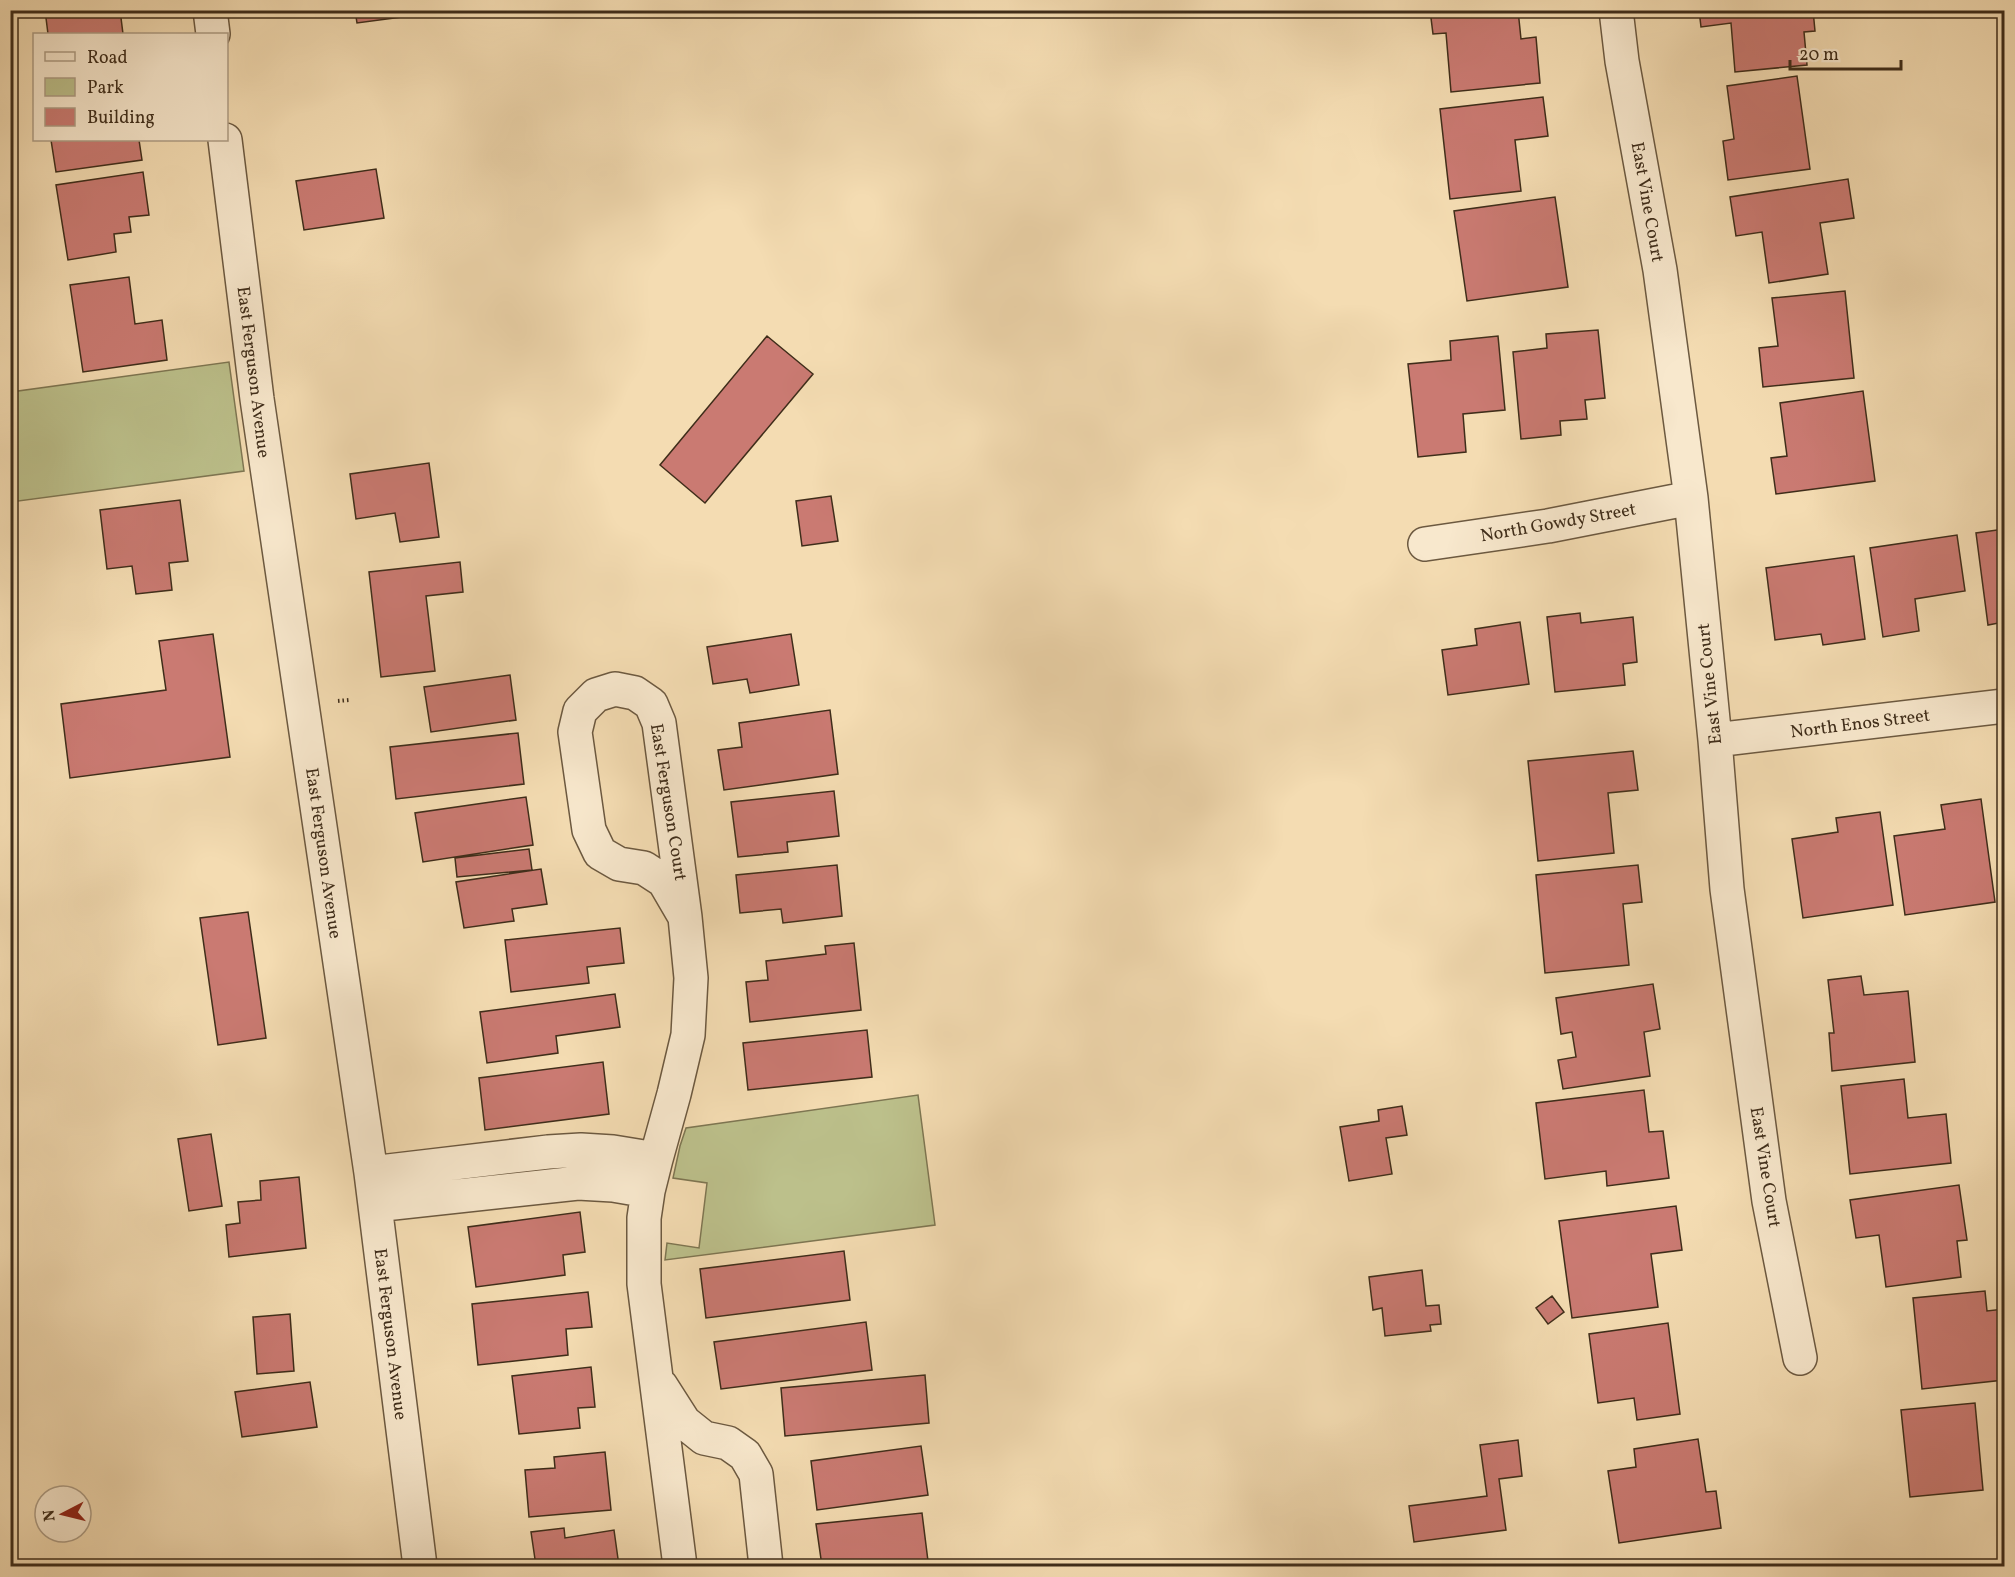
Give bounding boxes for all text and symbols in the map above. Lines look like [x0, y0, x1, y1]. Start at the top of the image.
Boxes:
legend [33, 33, 228, 141]
scale bar [1790, 33, 1901, 71]
text: 20 m [1799, 43, 1839, 68]
text: Road [87, 46, 128, 71]
text: Park [87, 76, 124, 101]
text: Building [87, 106, 155, 131]
street label: East Vine Court [1624, 140, 1669, 264]
street label: East Ferguson Avenue [230, 285, 275, 459]
street label: North Gowdy Street [1479, 497, 1638, 549]
street label: East Vine Court [1692, 622, 1729, 746]
street label: North Enos Street [1789, 704, 1932, 745]
street label: East Ferguson Court [643, 722, 692, 883]
street label: East Ferguson Avenue [298, 766, 347, 940]
street label: East Vine Court [1743, 1105, 1786, 1229]
street label: East Ferguson Avenue [367, 1247, 412, 1421]
north arrow [33, 1484, 93, 1544]
text: N [38, 1508, 62, 1523]

